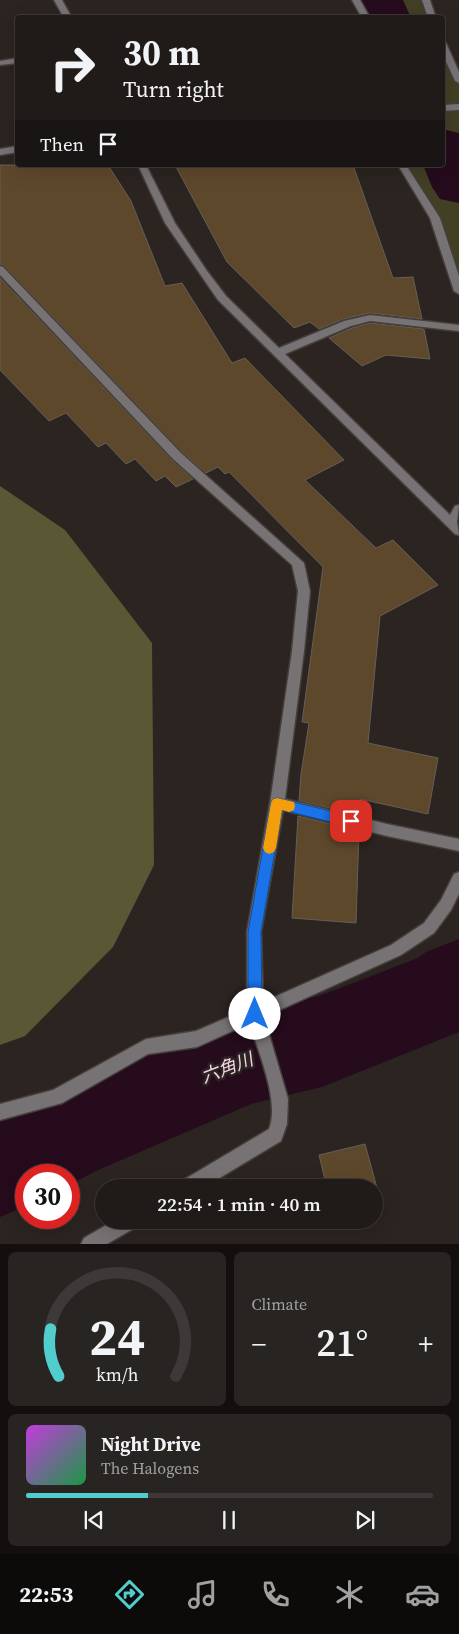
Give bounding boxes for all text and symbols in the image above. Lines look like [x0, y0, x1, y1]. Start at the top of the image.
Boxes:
text: 30 m [123, 29, 200, 77]
icon: right [40, 35, 105, 100]
text: Turn right [123, 74, 224, 104]
icon: arrive [94, 130, 122, 158]
text: Then [40, 131, 84, 157]
pin [330, 800, 372, 842]
icon: arrive [337, 807, 365, 835]
position arrow [228, 987, 280, 1039]
water label: 六角川 [197, 1045, 258, 1089]
speed limit sign: 30 [15, 1164, 80, 1229]
text: 22:54 · 1 min · 40 m [157, 1191, 321, 1217]
text: Climate [252, 1293, 307, 1315]
text: 24 [89, 1301, 145, 1372]
text: 21° [316, 1317, 368, 1369]
text: − [252, 1325, 266, 1363]
text: + [418, 1325, 433, 1363]
text: km/h [95, 1362, 138, 1387]
text: Night Drive [101, 1431, 201, 1457]
text: The Halogens [101, 1457, 199, 1479]
icon: previous [80, 1506, 108, 1534]
icon: pause [215, 1506, 243, 1534]
icon: next [351, 1506, 379, 1534]
icon: directions [112, 1577, 147, 1612]
icon: music [185, 1577, 220, 1612]
icon: phone [258, 1577, 293, 1612]
icon: climate [332, 1577, 367, 1612]
icon: car [405, 1577, 440, 1612]
text: 22:53 [19, 1579, 73, 1609]

